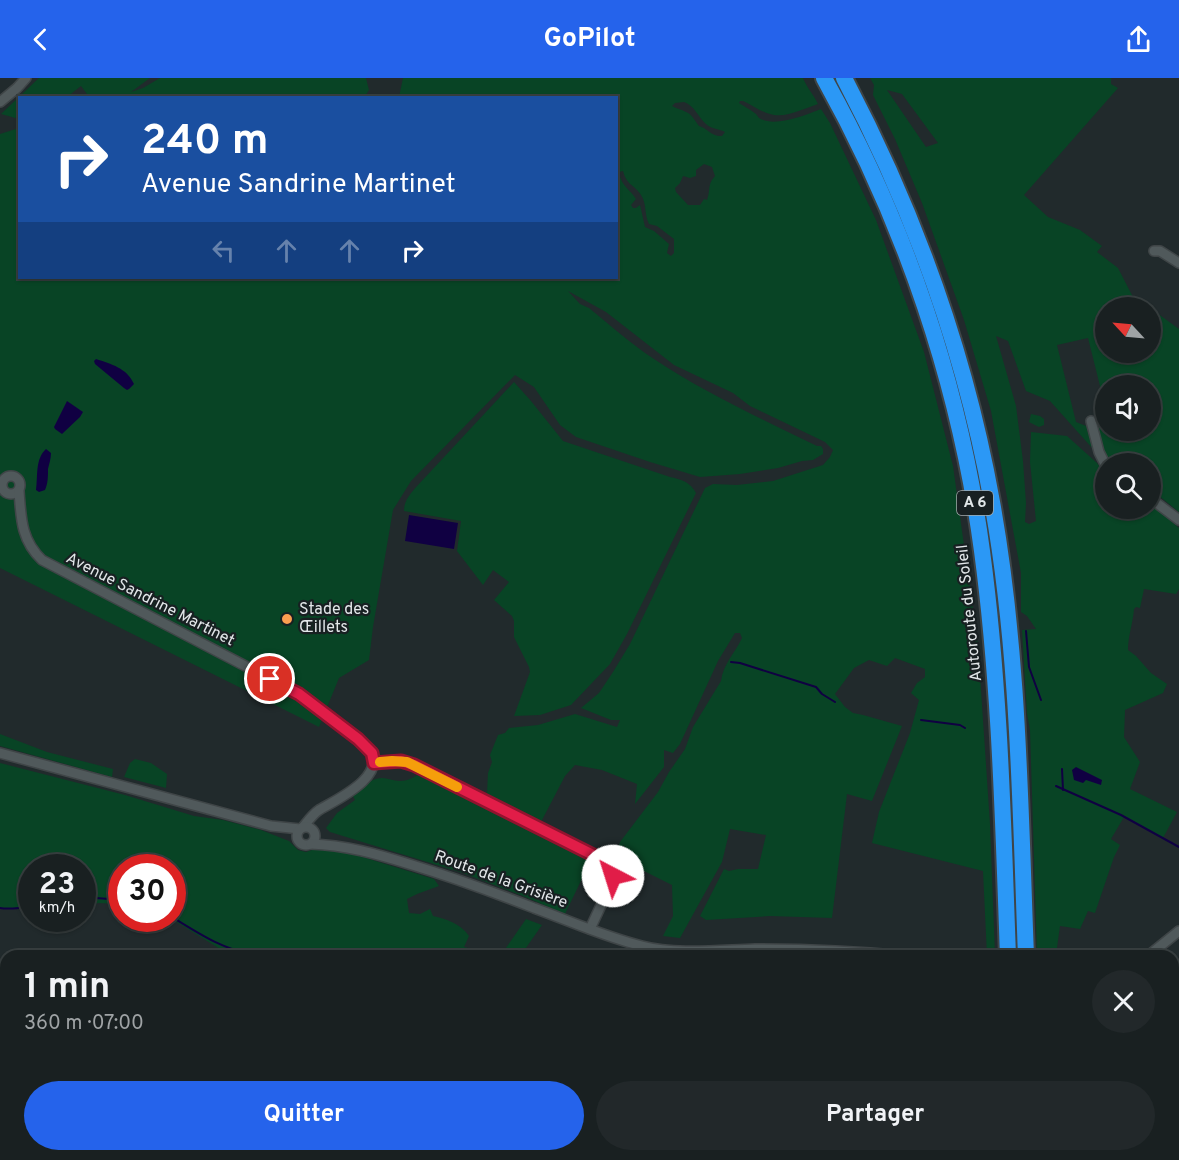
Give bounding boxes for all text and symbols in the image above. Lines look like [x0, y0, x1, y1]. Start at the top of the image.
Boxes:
text: GoPilot [543, 22, 636, 56]
icon: back [24, 23, 57, 56]
icon: share [1122, 23, 1155, 56]
text: 240 m [141, 116, 269, 169]
icon: right [42, 120, 120, 198]
text: Avenue Sandrine Martinet [141, 168, 456, 202]
icon: left [207, 234, 240, 267]
icon: ahead [270, 234, 303, 267]
icon: ahead [333, 234, 366, 267]
icon: right [396, 234, 429, 267]
north arrow [1095, 297, 1161, 363]
map controls [1095, 297, 1161, 519]
button: sound [1095, 375, 1161, 441]
button: search [1095, 453, 1161, 519]
road number: A 6 [957, 491, 993, 515]
street label: Autoroute du Soleil [953, 544, 987, 682]
street label: Avenue Sandrine Martinet [62, 549, 238, 651]
place label: Stade des Œillets [299, 600, 369, 638]
marker: Stade des Œillets [280, 612, 294, 626]
pin [244, 653, 295, 704]
icon: arrive [253, 662, 286, 695]
position arrow [581, 844, 645, 908]
street label: Route de la Grisière [432, 847, 570, 913]
speed limit sign: 30 [108, 854, 186, 932]
text: 23 [39, 867, 75, 904]
text: km/h [39, 899, 75, 918]
text: 1 min [24, 965, 110, 1011]
button: close [1092, 970, 1155, 1033]
text: 360 m · 07:00 [24, 1011, 144, 1037]
button: Quitter [24, 1081, 584, 1150]
button: Partager [596, 1081, 1155, 1150]

